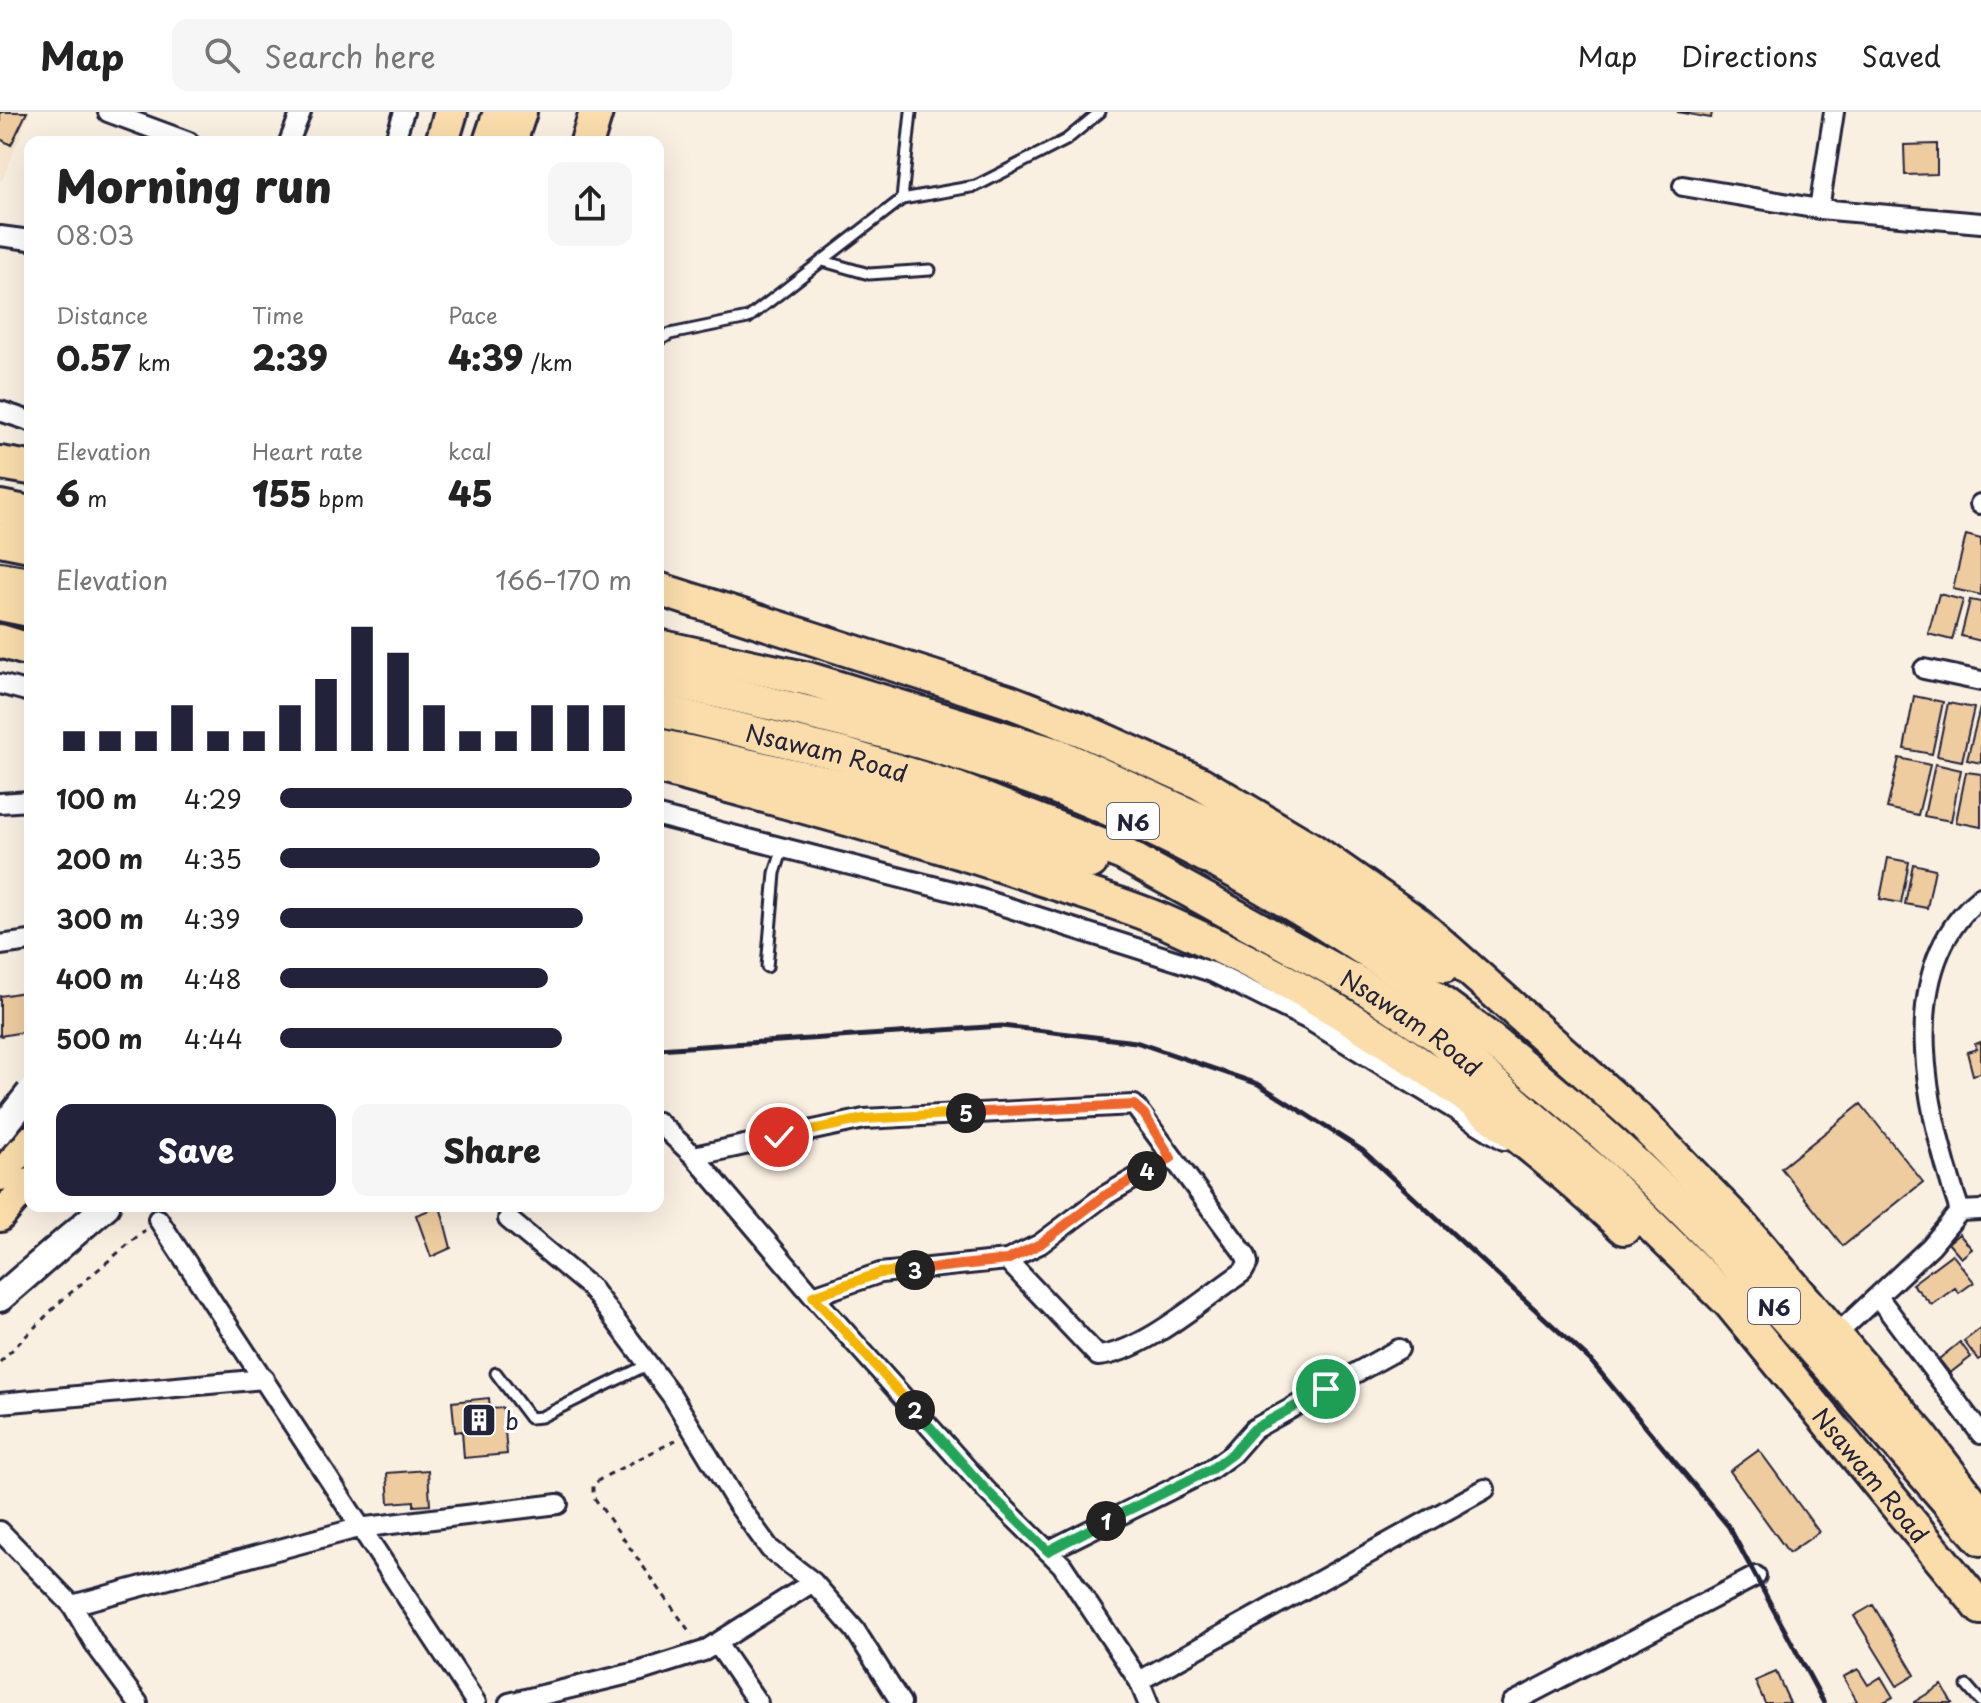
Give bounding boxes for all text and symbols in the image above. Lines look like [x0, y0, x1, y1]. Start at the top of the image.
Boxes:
search box [172, 19, 732, 91]
text: Map [40, 27, 124, 84]
icon: search [200, 33, 244, 77]
text: Search here [264, 33, 436, 78]
text: Map [1578, 34, 1637, 77]
text: Directions [1681, 34, 1818, 77]
text: Saved [1862, 34, 1941, 77]
text: Morning run [56, 152, 332, 218]
button: share [548, 162, 632, 246]
text: 08:03 [56, 215, 134, 254]
text: Distance [56, 298, 148, 331]
text: Time [252, 298, 304, 331]
text: Pace [448, 298, 498, 331]
text: 0.57 [56, 331, 131, 383]
text: 2:39 [252, 331, 328, 383]
text: 4:39 [448, 331, 524, 383]
text: km [131, 345, 171, 378]
text: /km [524, 345, 573, 378]
text: Elevation [56, 434, 151, 467]
text: Heart rate [252, 434, 363, 467]
text: kcal [448, 434, 492, 467]
text: 6 [56, 467, 80, 519]
text: 155 [252, 467, 312, 519]
text: 45 [448, 467, 493, 519]
text: m [80, 481, 107, 514]
text: bpm [312, 481, 364, 514]
text: Elevation [56, 560, 168, 599]
text: 166–170 m [495, 560, 632, 599]
street label: Nsawam Road [742, 714, 912, 791]
text: 100 m [56, 779, 137, 818]
text: 4:29 [184, 779, 242, 818]
road number: N6 [1107, 803, 1159, 839]
text: 200 m [56, 839, 143, 878]
text: 4:35 [184, 839, 242, 878]
text: 300 m [56, 899, 144, 938]
text: 4:39 [184, 899, 240, 938]
text: 400 m [56, 959, 144, 998]
text: 4:48 [184, 959, 242, 998]
street label: Nsawam Road [1334, 959, 1490, 1085]
text: 500 m [56, 1019, 142, 1058]
text: 4:44 [184, 1019, 243, 1058]
pin: 5 [946, 1093, 986, 1133]
text: 5 [959, 1096, 973, 1129]
pin [745, 1103, 813, 1171]
button: Save [56, 1104, 336, 1196]
button: Share [352, 1104, 632, 1196]
icon: check [757, 1115, 801, 1159]
pin: 4 [1127, 1151, 1167, 1191]
text: 4 [1140, 1154, 1154, 1187]
pin: 3 [895, 1250, 935, 1290]
text: 3 [908, 1253, 922, 1286]
road number: N6 [1748, 1288, 1800, 1324]
pin [1292, 1355, 1360, 1423]
icon: arrive [1304, 1367, 1348, 1411]
pin: 2 [895, 1390, 935, 1430]
text: 2 [907, 1393, 923, 1426]
street label: Nsawam Road [1805, 1399, 1938, 1550]
building icon: b [460, 1401, 498, 1439]
place label: b [505, 1402, 519, 1438]
pin: 1 [1086, 1501, 1126, 1541]
text: 1 [1101, 1504, 1111, 1537]

